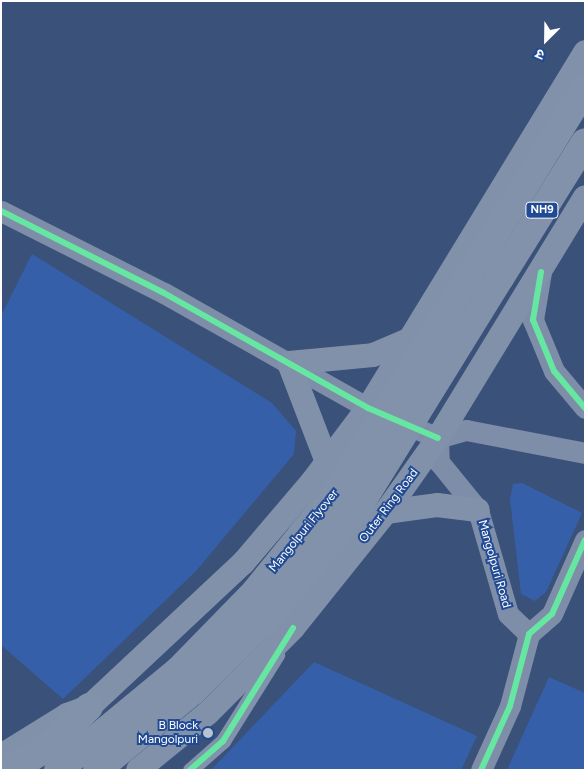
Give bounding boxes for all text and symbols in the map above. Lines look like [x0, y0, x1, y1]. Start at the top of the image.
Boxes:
north arrow [521, 15, 571, 65]
text: उ [533, 45, 547, 64]
road number: NH9 [524, 202, 560, 218]
street label: Outer Ring Road [357, 466, 421, 546]
street label: Mangolpuri Flyover [266, 487, 342, 575]
street label: Mangolpuri Road [475, 518, 513, 610]
place label: B Block Mangolpuri [138, 719, 198, 747]
marker: B Block Mangolpuri [202, 727, 214, 739]

